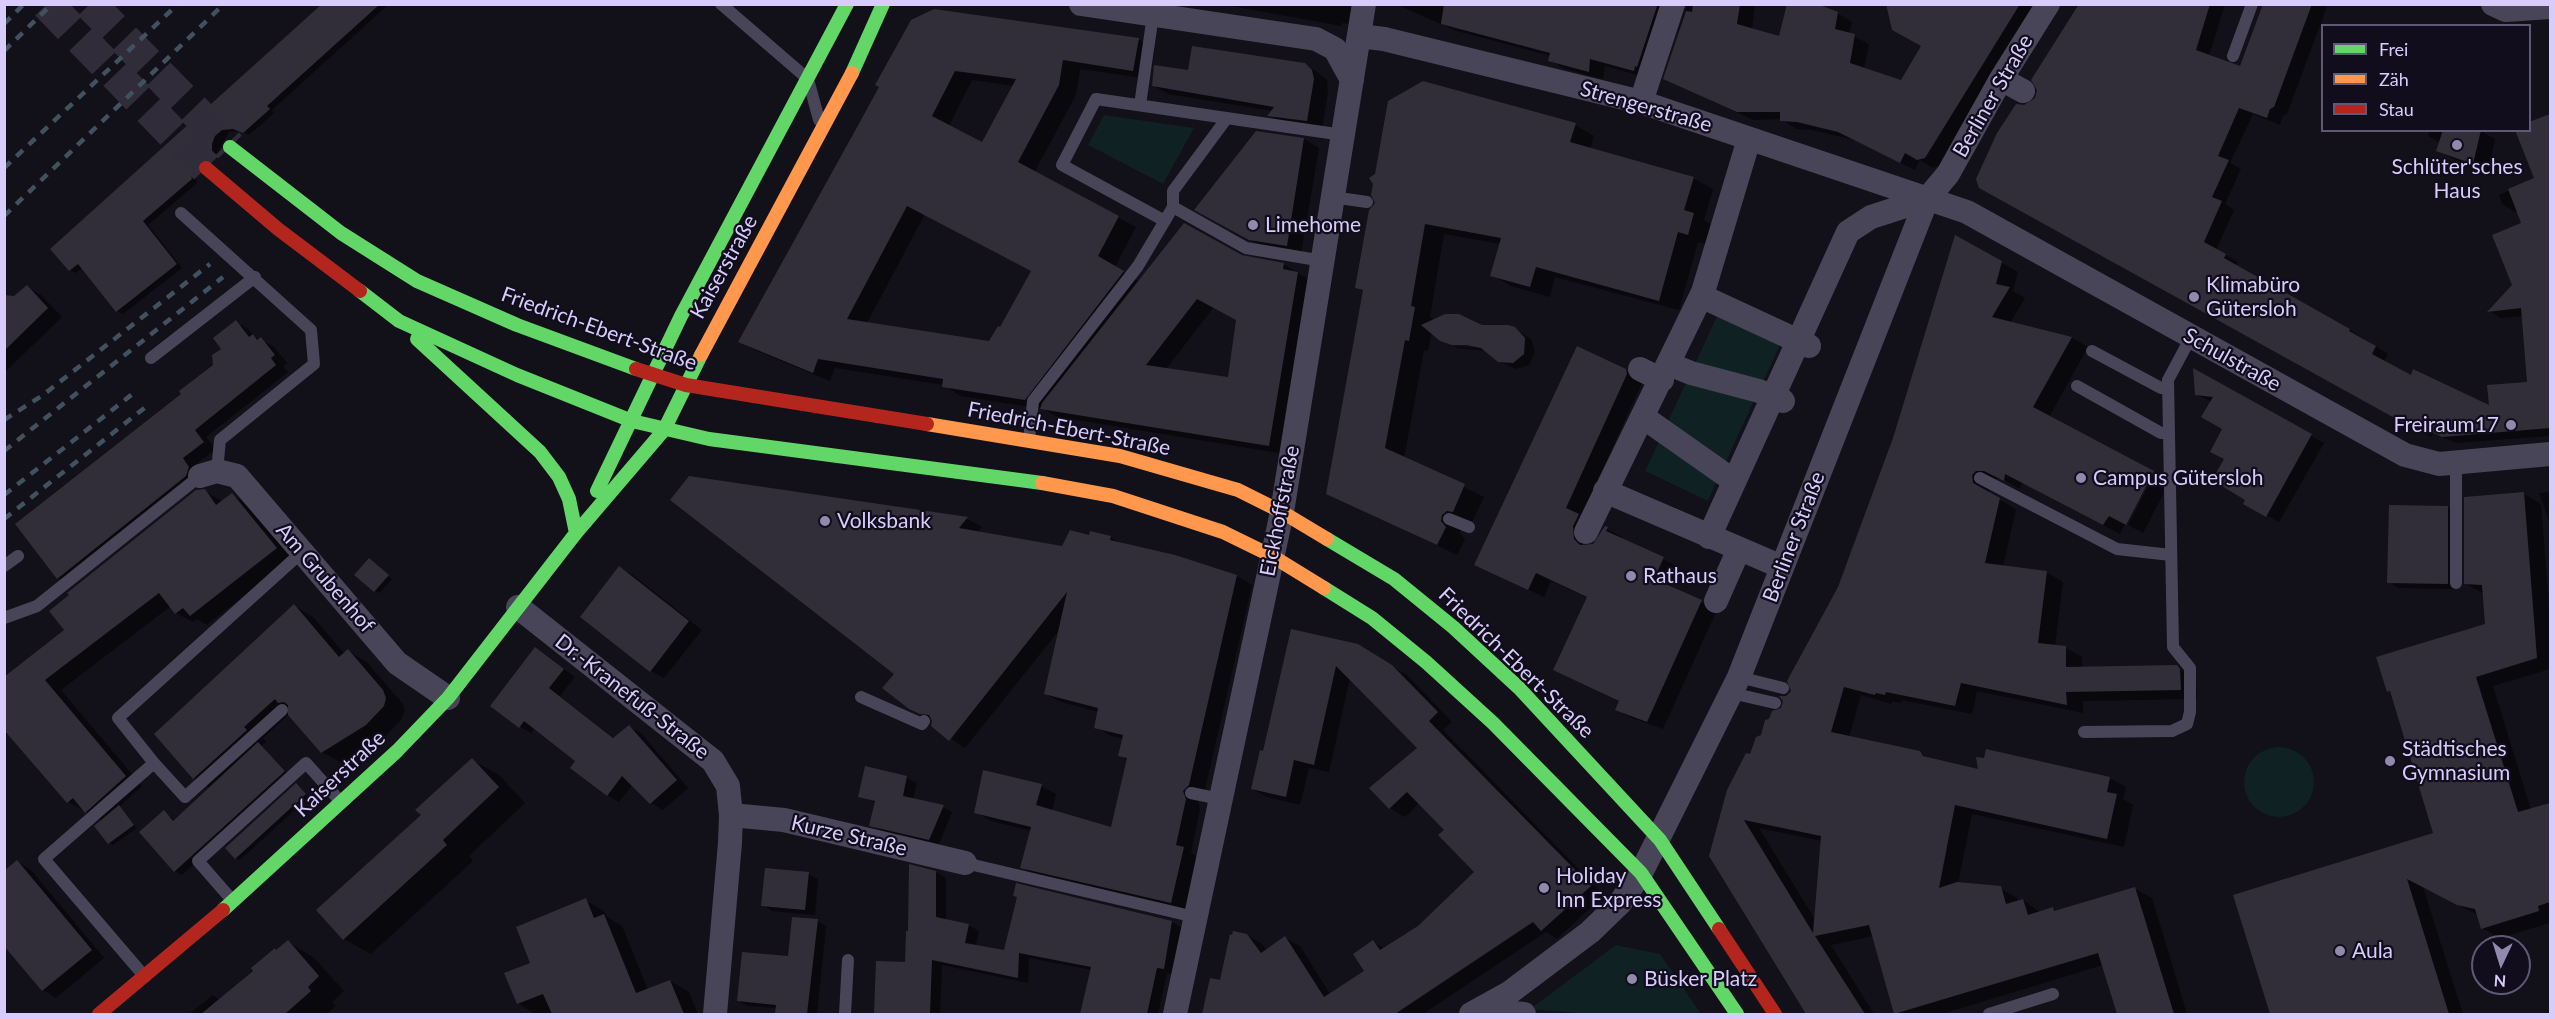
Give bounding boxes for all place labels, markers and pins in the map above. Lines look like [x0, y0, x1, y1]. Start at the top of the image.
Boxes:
marker: Schlüter'sches Haus [2450, 138, 2464, 152]
place label: Schlüter'sches Haus [2391, 154, 2523, 204]
place label: Limehome [1265, 212, 1361, 238]
marker: Limehome [1246, 218, 1260, 232]
place label: Klimabüro Gütersloh [2206, 272, 2300, 322]
marker: Klimabüro Gütersloh [2187, 290, 2201, 304]
place label: Freiraum17 [2393, 412, 2499, 438]
marker: Freiraum17 [2504, 418, 2518, 432]
place label: Campus Gütersloh [2093, 465, 2263, 491]
marker: Campus Gütersloh [2074, 471, 2088, 485]
place label: Volksbank [837, 508, 931, 534]
marker: Volksbank [818, 514, 832, 528]
place label: Rathaus [1643, 563, 1717, 589]
marker: Rathaus [1624, 569, 1638, 583]
place label: Städtisches Gymnasium [2402, 736, 2510, 786]
marker: Städtisches Gymnasium [2383, 754, 2397, 768]
place label: Holiday Inn Express [1556, 863, 1661, 913]
marker: Holiday Inn Express [1537, 881, 1551, 895]
place label: Aula [2352, 938, 2393, 964]
marker: Aula [2333, 944, 2347, 958]
place label: Büsker Platz [1644, 966, 1757, 992]
marker: Büsker Platz [1625, 972, 1639, 986]

